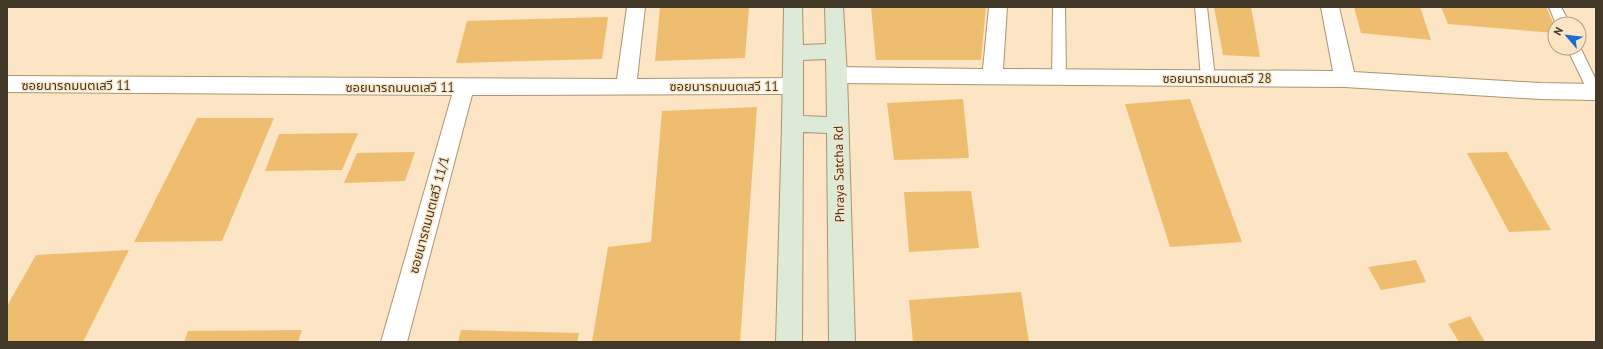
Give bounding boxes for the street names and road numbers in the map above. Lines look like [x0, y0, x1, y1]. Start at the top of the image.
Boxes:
street label: ซอยนารถมนตเสวี 28 [1162, 70, 1272, 87]
street label: ซอยนารถมนตเสวี 11 [21, 77, 131, 94]
street label: ซอยนารถมนตเสวี 11 [669, 78, 779, 95]
street label: ซอยนารถมนตเสวี 11 [345, 79, 455, 96]
street label: Phraya Satcha Rd [830, 126, 848, 222]
street label: ซอยนารถมนตเสวี 11/1 [405, 154, 453, 276]

